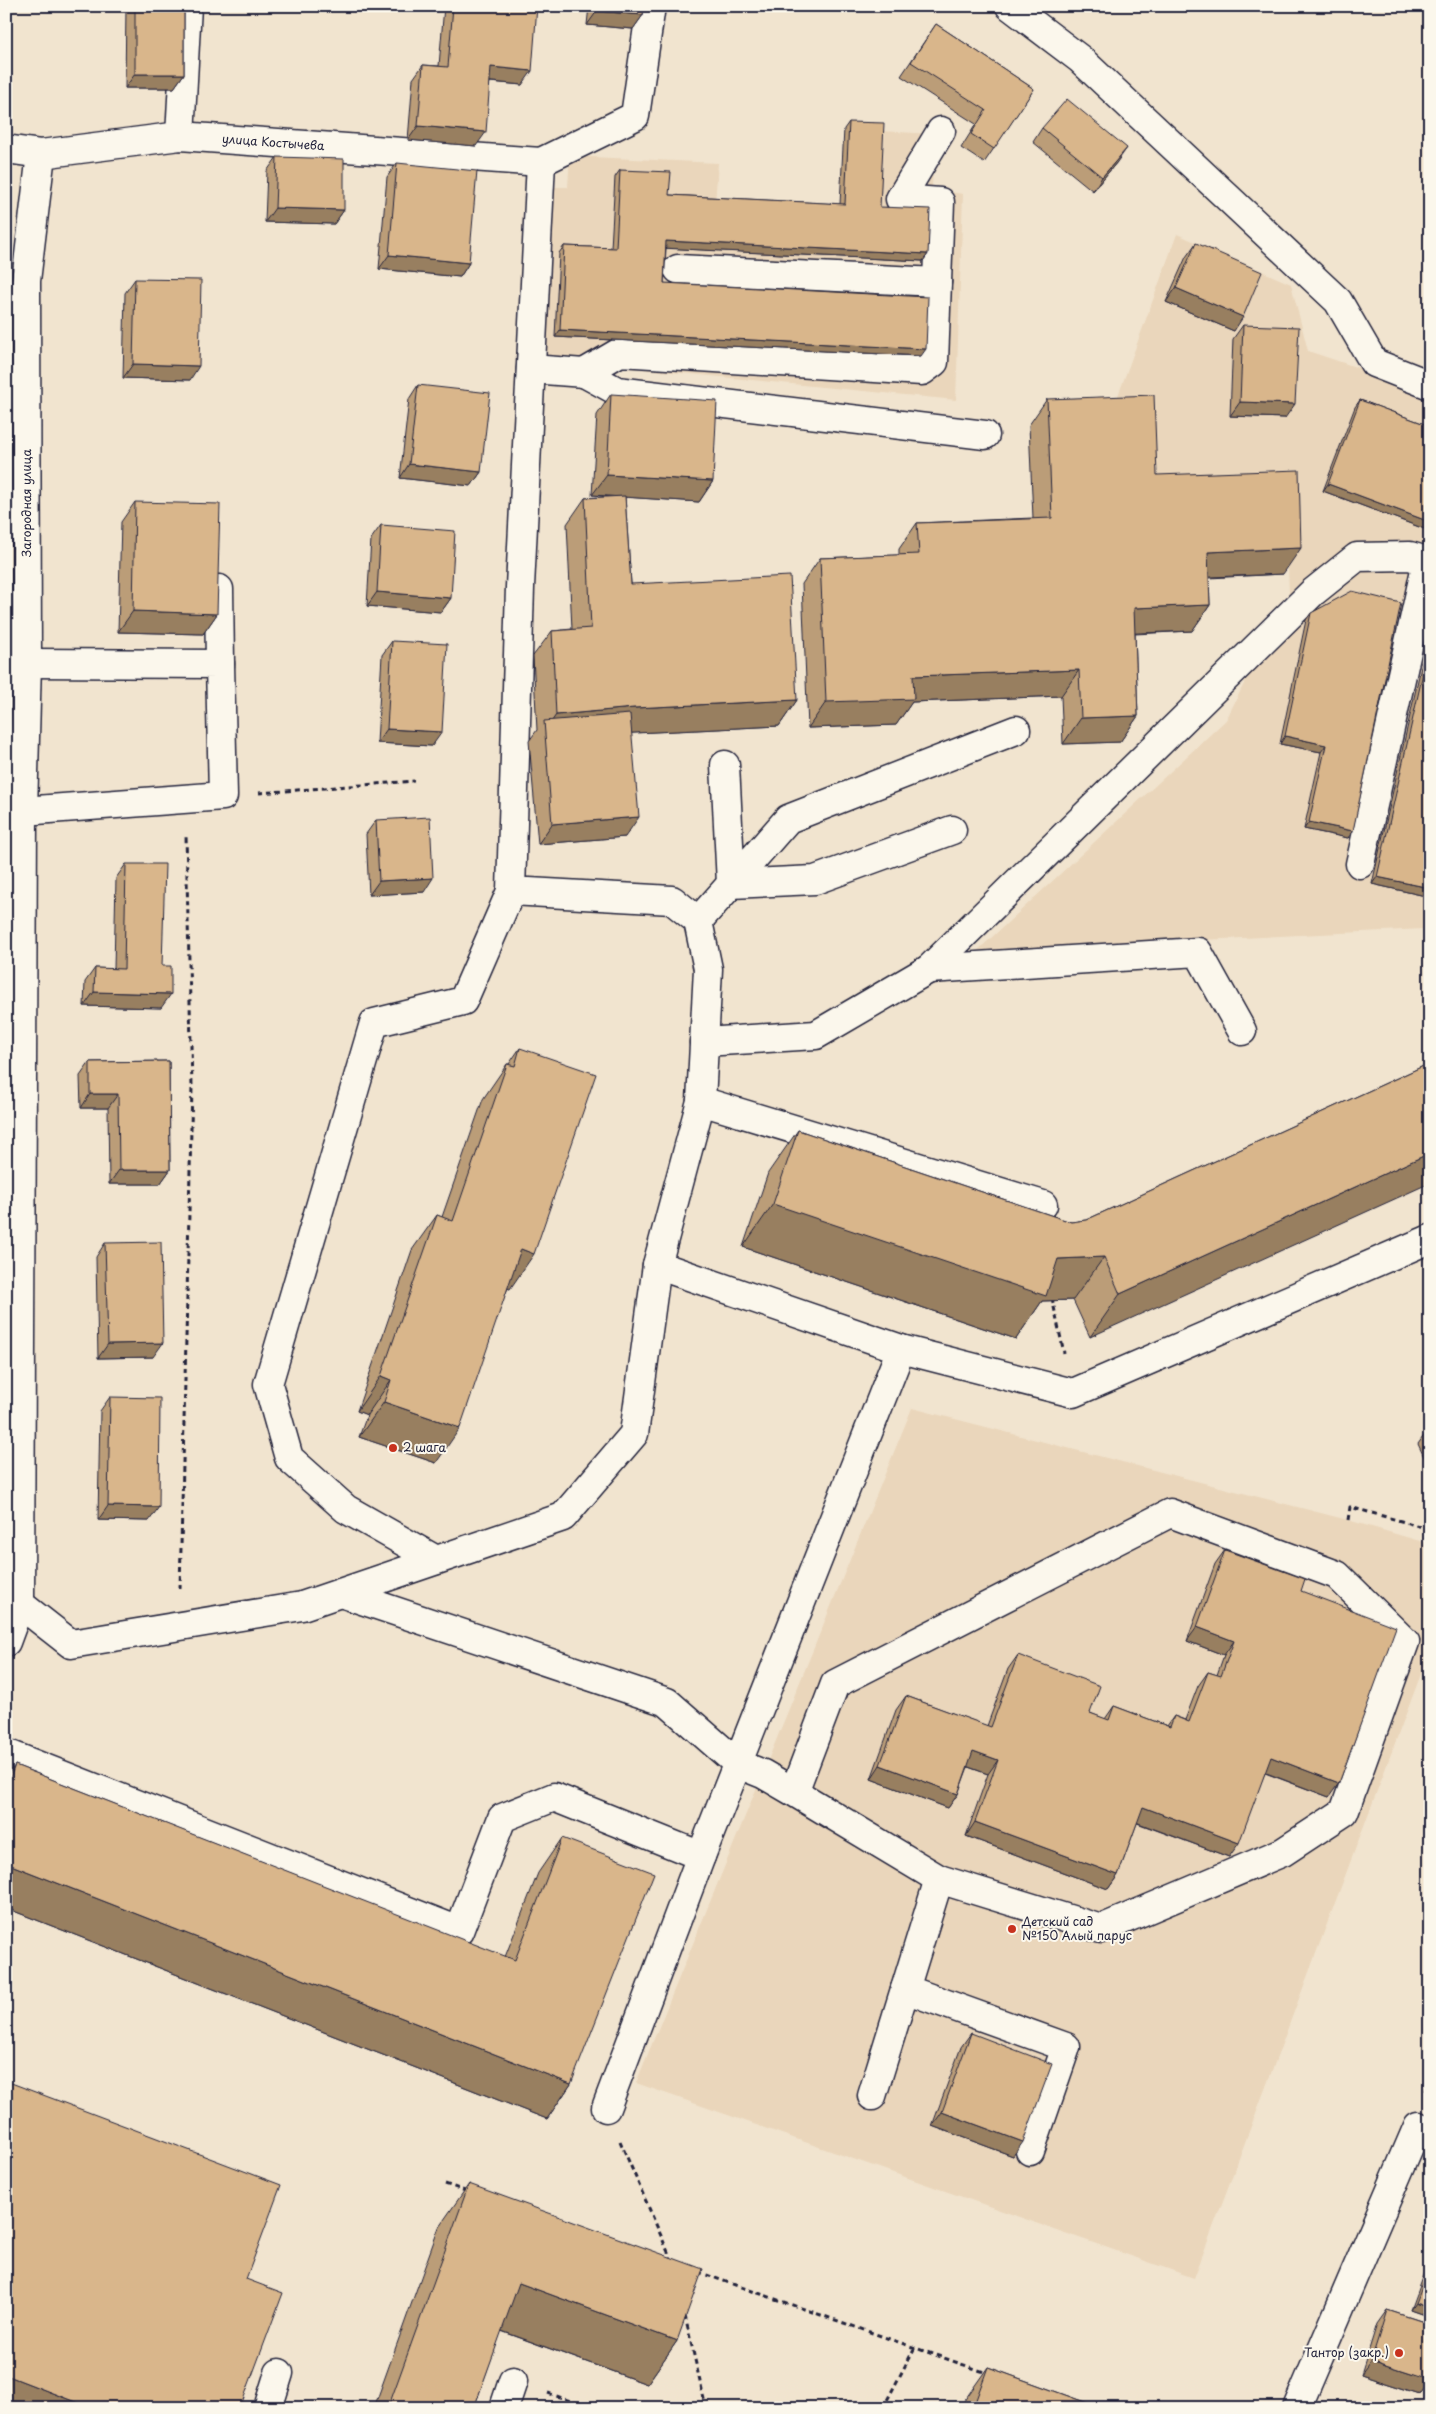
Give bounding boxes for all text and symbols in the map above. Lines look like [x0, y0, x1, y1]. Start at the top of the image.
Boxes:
street label: улица Костычева [221, 129, 326, 154]
street label: Загородная улица [17, 449, 35, 557]
place label: 2 шага [403, 1438, 447, 1456]
marker: 2 шага [387, 1442, 399, 1454]
place label: Детский сад №150 Алый парус [1021, 1912, 1132, 1944]
marker: Детский сад №150 Алый парус [1006, 1923, 1018, 1935]
place label: Тантор (закр.) [1304, 2343, 1389, 2361]
marker: Тантор (закр.) [1393, 2347, 1405, 2359]

